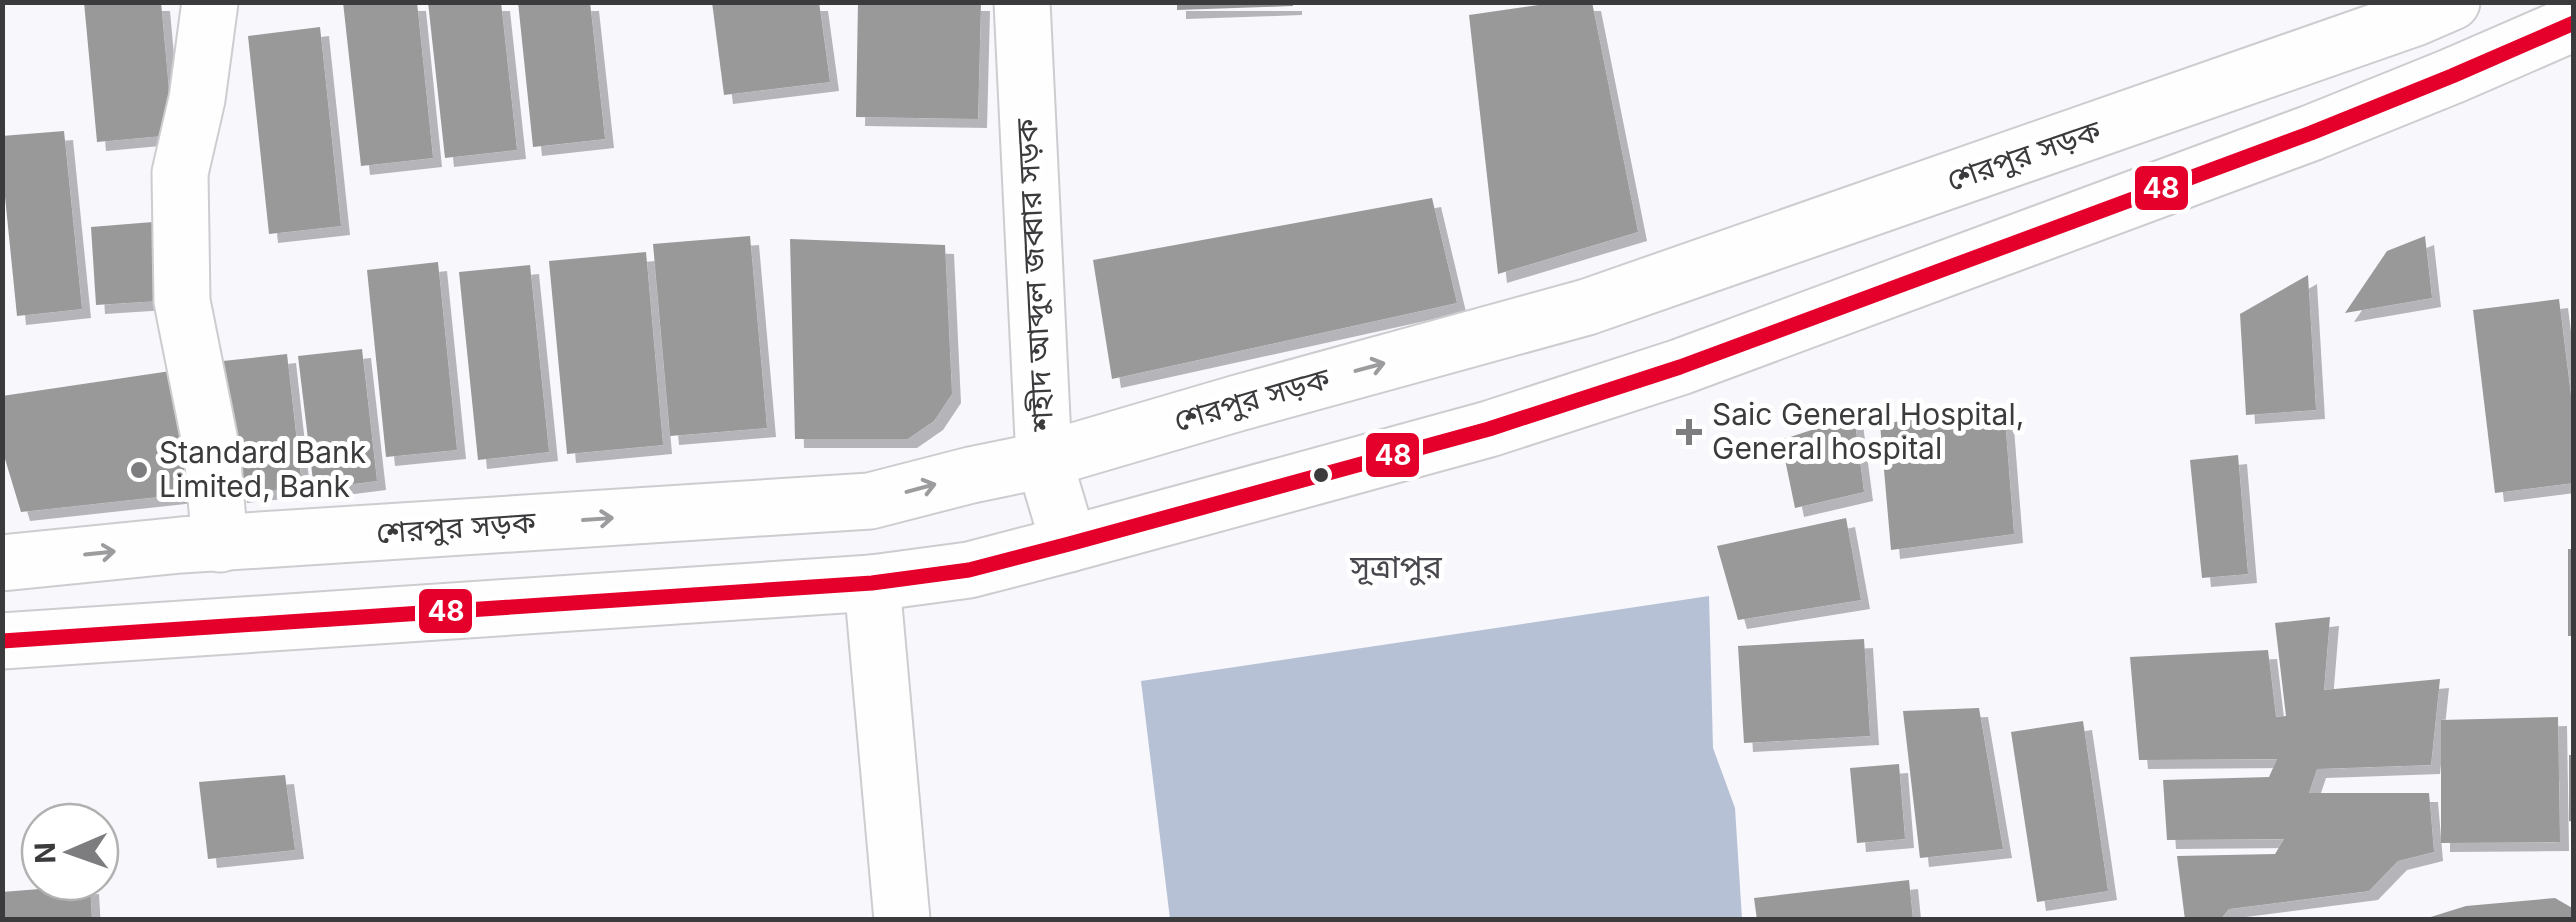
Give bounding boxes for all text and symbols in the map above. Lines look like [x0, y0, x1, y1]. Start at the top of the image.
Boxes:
street label: শেরপুর সড়ক [1942, 112, 2106, 198]
street label: শহীদ আব্দুল জব্বার সড়ক [1008, 117, 1060, 433]
line badge: 48 [2133, 164, 2190, 212]
text: 48 [2142, 171, 2180, 205]
one-way arrow [1354, 356, 1385, 375]
street label: শেরপুর সড়ক [1170, 359, 1334, 438]
place label: Saic General Hospital, General hospital [1712, 396, 2024, 466]
marker: Saic General Hospital, General hospital [1676, 419, 1702, 445]
line badge: 48 [1364, 431, 1421, 479]
place label: Standard Bank Limited, Bank [159, 434, 367, 504]
text: 48 [1374, 438, 1412, 472]
marker: Standard Bank Limited, Bank [128, 459, 150, 481]
unlabelled marker [1311, 465, 1331, 485]
one-way arrow [905, 478, 936, 497]
street label: শেরপুর সড়ক [375, 503, 538, 551]
one-way arrow [582, 509, 614, 528]
one-way arrow [83, 544, 115, 563]
district label: সূত্রাপুর [1349, 547, 1443, 586]
line badge: 48 [417, 587, 474, 635]
text: 48 [427, 594, 465, 628]
north arrow [20, 802, 120, 902]
text: N [28, 842, 62, 864]

